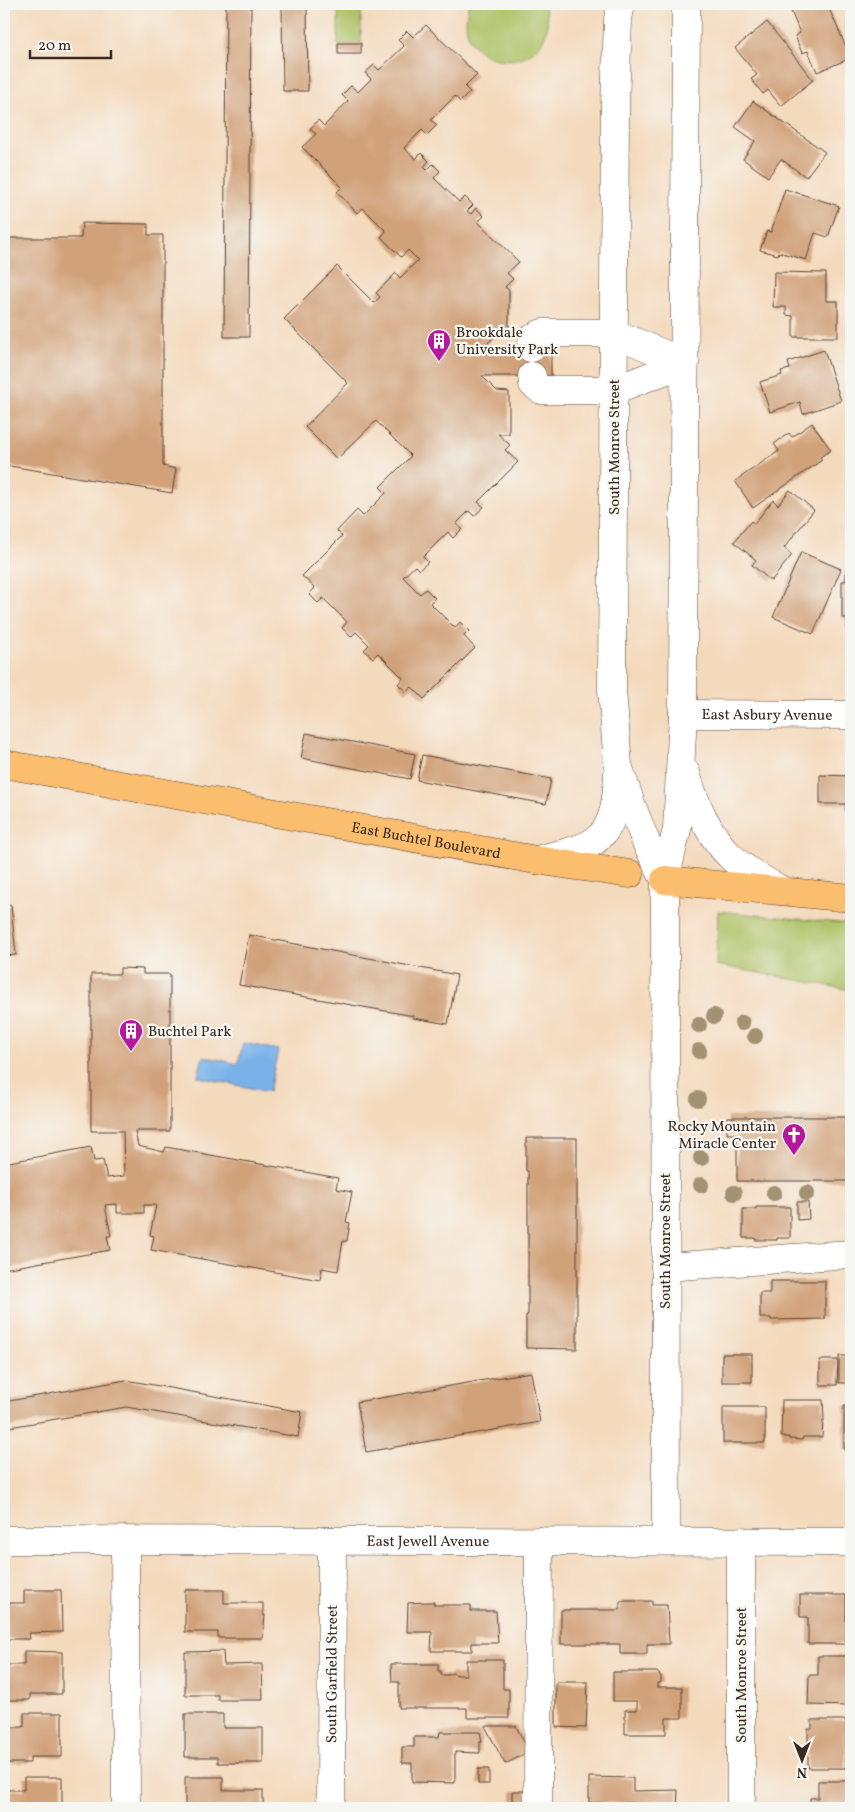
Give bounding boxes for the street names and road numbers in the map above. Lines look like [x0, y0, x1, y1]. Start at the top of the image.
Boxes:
street label: South Monroe Street [605, 379, 626, 515]
street label: East Asbury Avenue [701, 705, 833, 727]
street label: East Buchtel Boulevard [349, 818, 502, 865]
street label: South Monroe Street [656, 1173, 677, 1309]
street label: East Jewell Avenue [367, 1532, 489, 1553]
street label: South Garfield Street [322, 1605, 344, 1743]
street label: South Monroe Street [732, 1607, 753, 1743]

